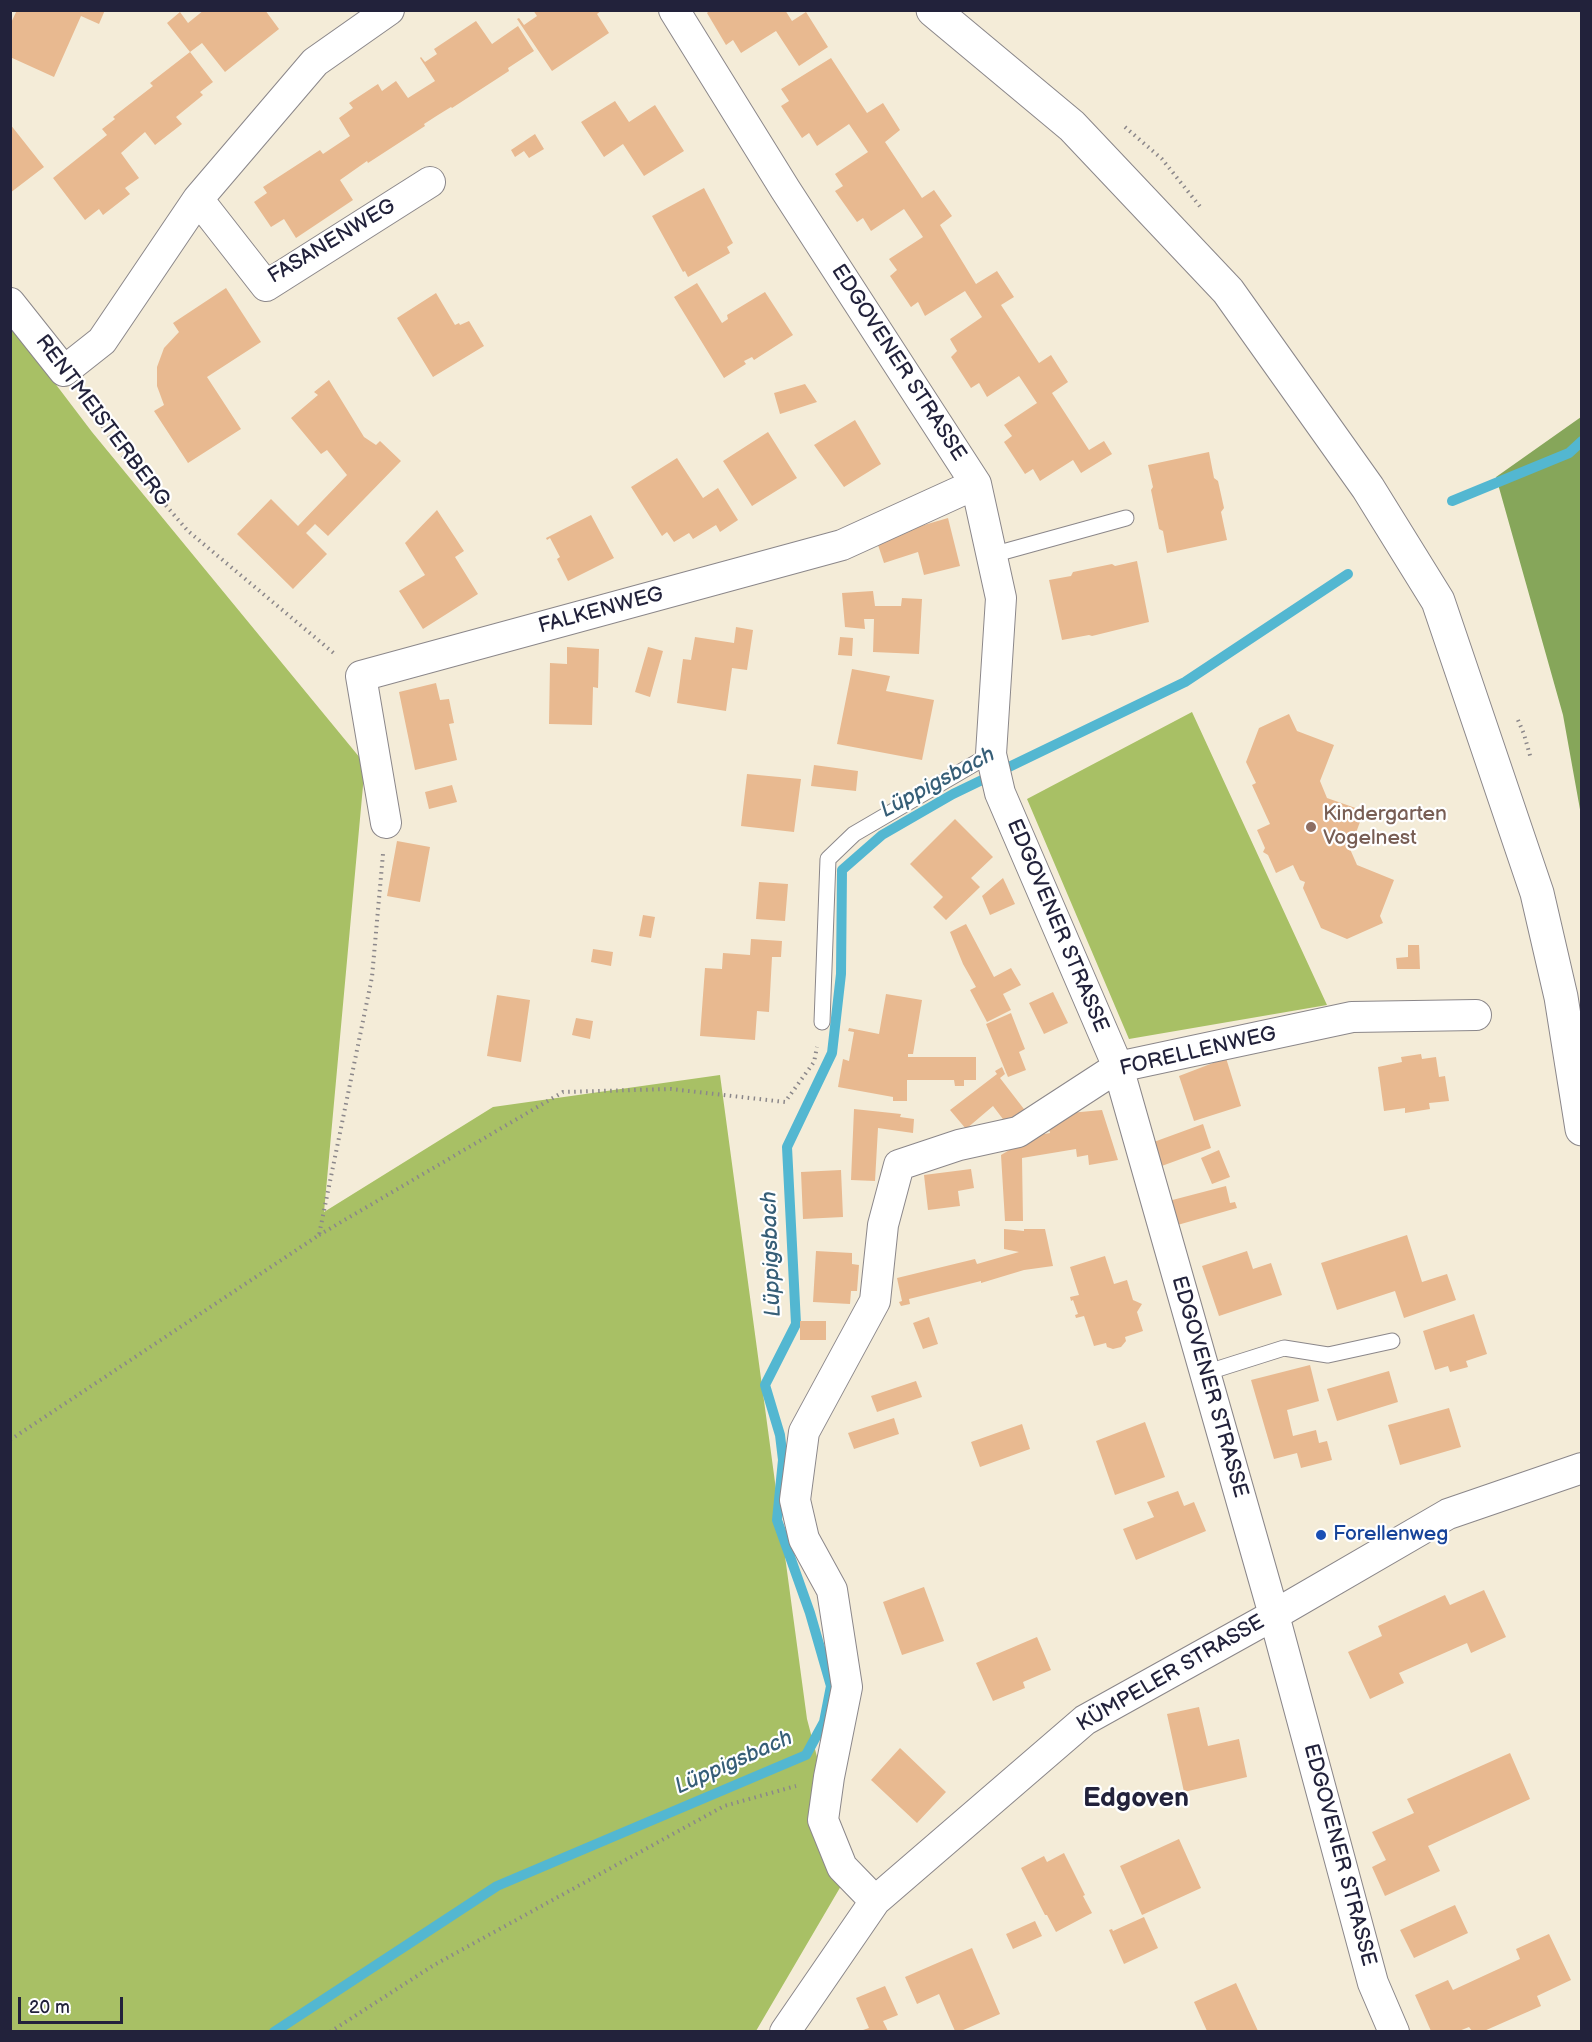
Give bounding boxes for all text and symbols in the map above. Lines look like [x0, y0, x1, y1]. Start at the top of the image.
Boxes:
street label: FASANENWEG [264, 194, 400, 290]
street label: EDGOVENER STRASSE [825, 260, 971, 466]
street label: RENTMEISTERBERG [29, 330, 175, 512]
street label: FALKENWEG [536, 582, 666, 640]
water label: Lüppigsbach [876, 742, 1000, 824]
place label: Kindergarten Vogelnest [1323, 802, 1447, 852]
street label: EDGOVENER STRASSE [1001, 816, 1113, 1036]
marker: Kindergarten Vogelnest [1304, 820, 1318, 834]
street label: FORELLENWEG [1117, 1022, 1279, 1082]
water label: Lüppigsbach [757, 1191, 787, 1317]
street label: EDGOVENER STRASSE [1165, 1273, 1253, 1501]
place label: Forellenweg [1333, 1522, 1448, 1548]
marker: Forellenweg [1314, 1528, 1328, 1542]
street label: KÜMPELER STRASSE [1073, 1610, 1269, 1738]
water label: Lüppigsbach [671, 1725, 797, 1801]
street label: EDGOVENER STRASSE [1297, 1741, 1381, 1969]
district label: Edgoven [1083, 1783, 1189, 1815]
scale bar [21, 1985, 126, 2023]
text: 20 m [29, 1997, 70, 2018]

